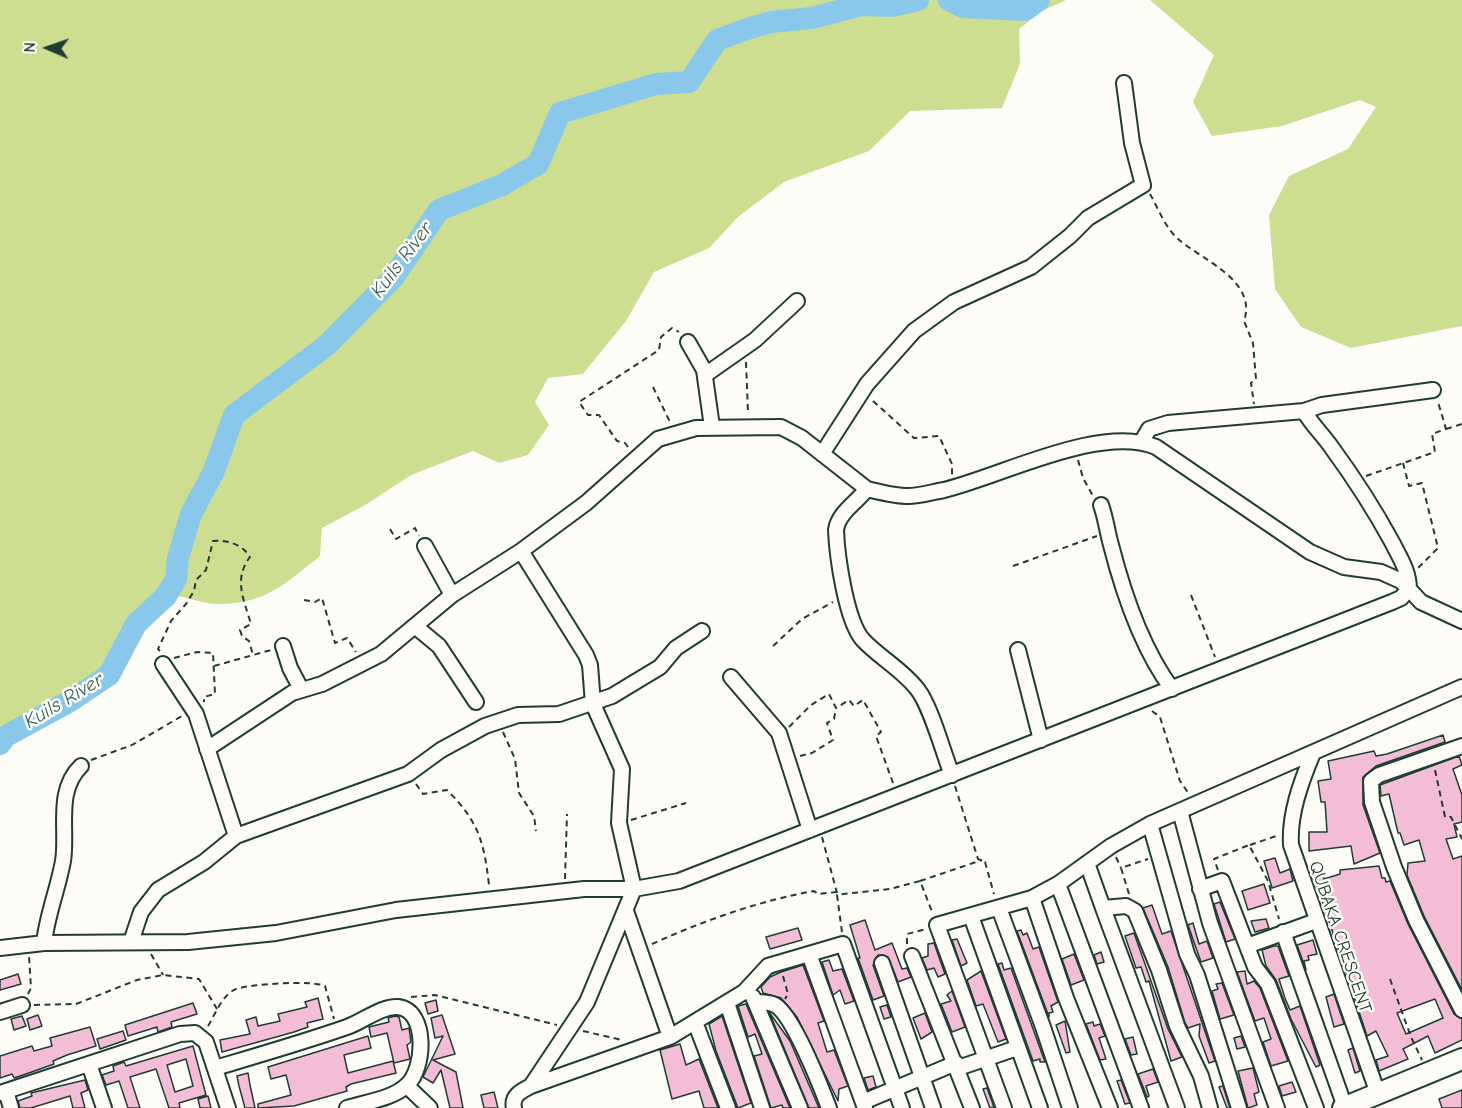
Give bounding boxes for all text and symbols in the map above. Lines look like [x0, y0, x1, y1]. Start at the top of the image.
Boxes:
north arrow [18, 18, 78, 78]
text: N [21, 42, 39, 53]
water label: Kuils River [366, 218, 438, 302]
water label: Kuils River [20, 668, 108, 734]
street label: QUBAKA CRESCENT [1304, 858, 1376, 1016]

